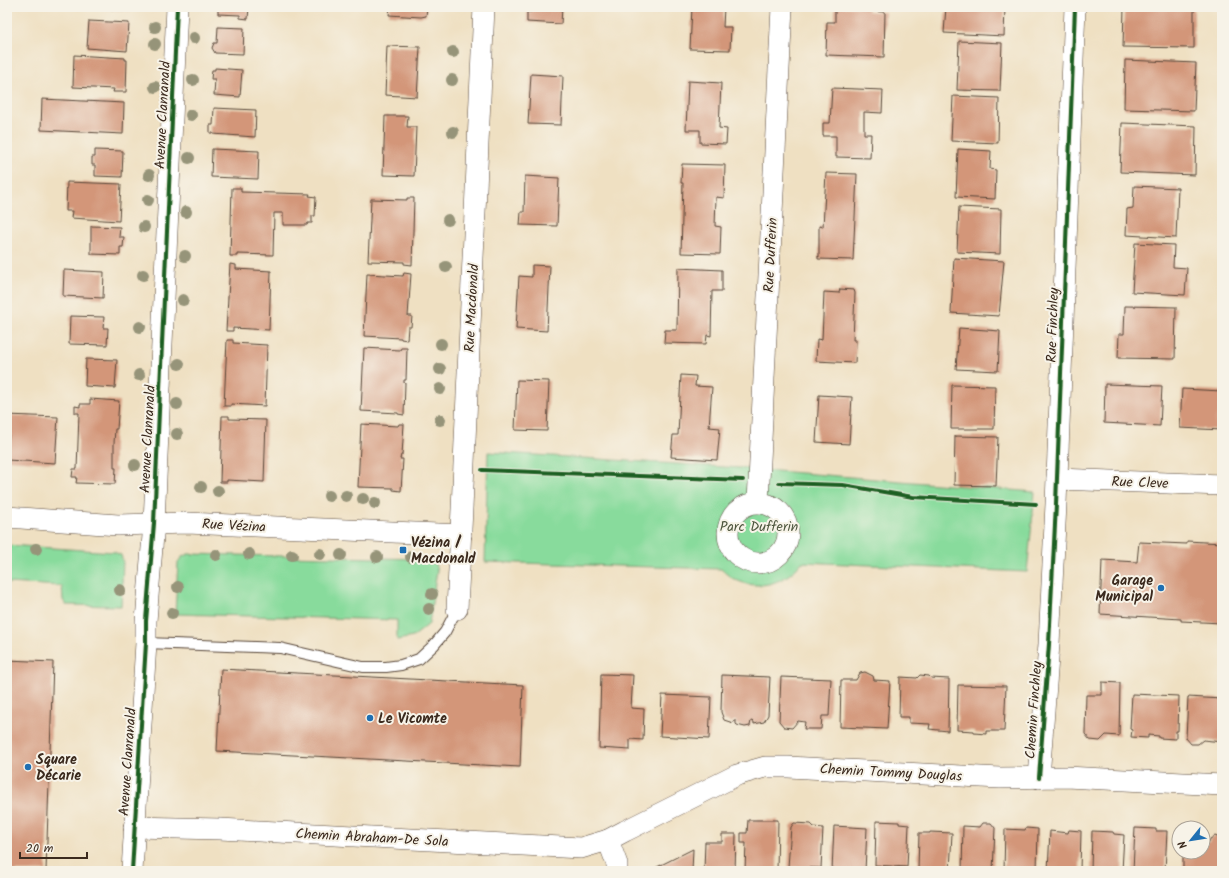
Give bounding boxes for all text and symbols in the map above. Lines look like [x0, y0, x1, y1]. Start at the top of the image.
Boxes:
street label: Avenue Clanranald [149, 59, 177, 170]
street label: Rue Dufferin [758, 217, 784, 293]
street label: Rue Macdonald [459, 262, 485, 353]
street label: Rue Finchley [1041, 287, 1065, 363]
street label: Avenue Clanranald [134, 383, 162, 494]
street label: Rue Cleve [1111, 471, 1170, 495]
street label: Rue Vézina [201, 513, 266, 539]
park label: Parc Dufferin [720, 516, 798, 538]
place label: Vézina / Macdonald [411, 532, 476, 570]
marker: Vézina / Macdonald [398, 545, 408, 555]
place label: Garage Municipal [1095, 570, 1153, 608]
marker: Garage Municipal [1156, 583, 1166, 593]
street label: Chemin Finchley [1020, 660, 1048, 760]
street label: Avenue Clanranald [113, 706, 143, 817]
place label: Le Vicomte [378, 708, 447, 730]
marker: Le Vicomte [365, 713, 375, 723]
place label: Square Décarie [36, 749, 81, 787]
street label: Chemin Tommy Douglas [819, 758, 963, 788]
marker: Square Décarie [23, 762, 33, 772]
north arrow [1171, 820, 1211, 860]
street label: Chemin Abraham-De Sola [295, 823, 449, 853]
scale bar [20, 834, 87, 860]
text: N [1174, 837, 1193, 852]
text: 20 m [26, 839, 54, 858]

